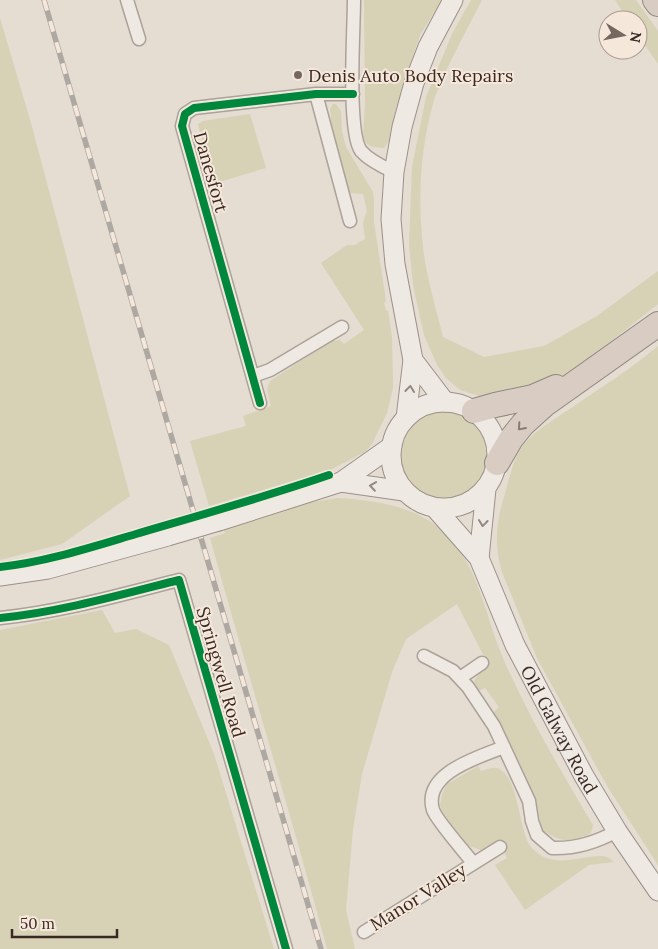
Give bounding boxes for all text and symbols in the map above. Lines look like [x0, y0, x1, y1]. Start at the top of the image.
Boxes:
north arrow [598, 10, 648, 60]
text: N [626, 30, 646, 44]
place label: Denis Auto Body Repairs [308, 64, 513, 87]
marker: Denis Auto Body Repairs [292, 69, 304, 81]
street label: Danesfort [189, 129, 234, 215]
one-way arrow [404, 385, 415, 393]
one-way arrow [518, 421, 527, 430]
one-way arrow [368, 481, 376, 492]
one-way arrow [477, 520, 488, 528]
street label: Springwell Road [191, 604, 251, 740]
street label: Old Galway Road [516, 661, 603, 798]
street label: Manor Valley [366, 858, 471, 936]
scale bar [12, 906, 118, 938]
text: 50 m [20, 914, 55, 933]

